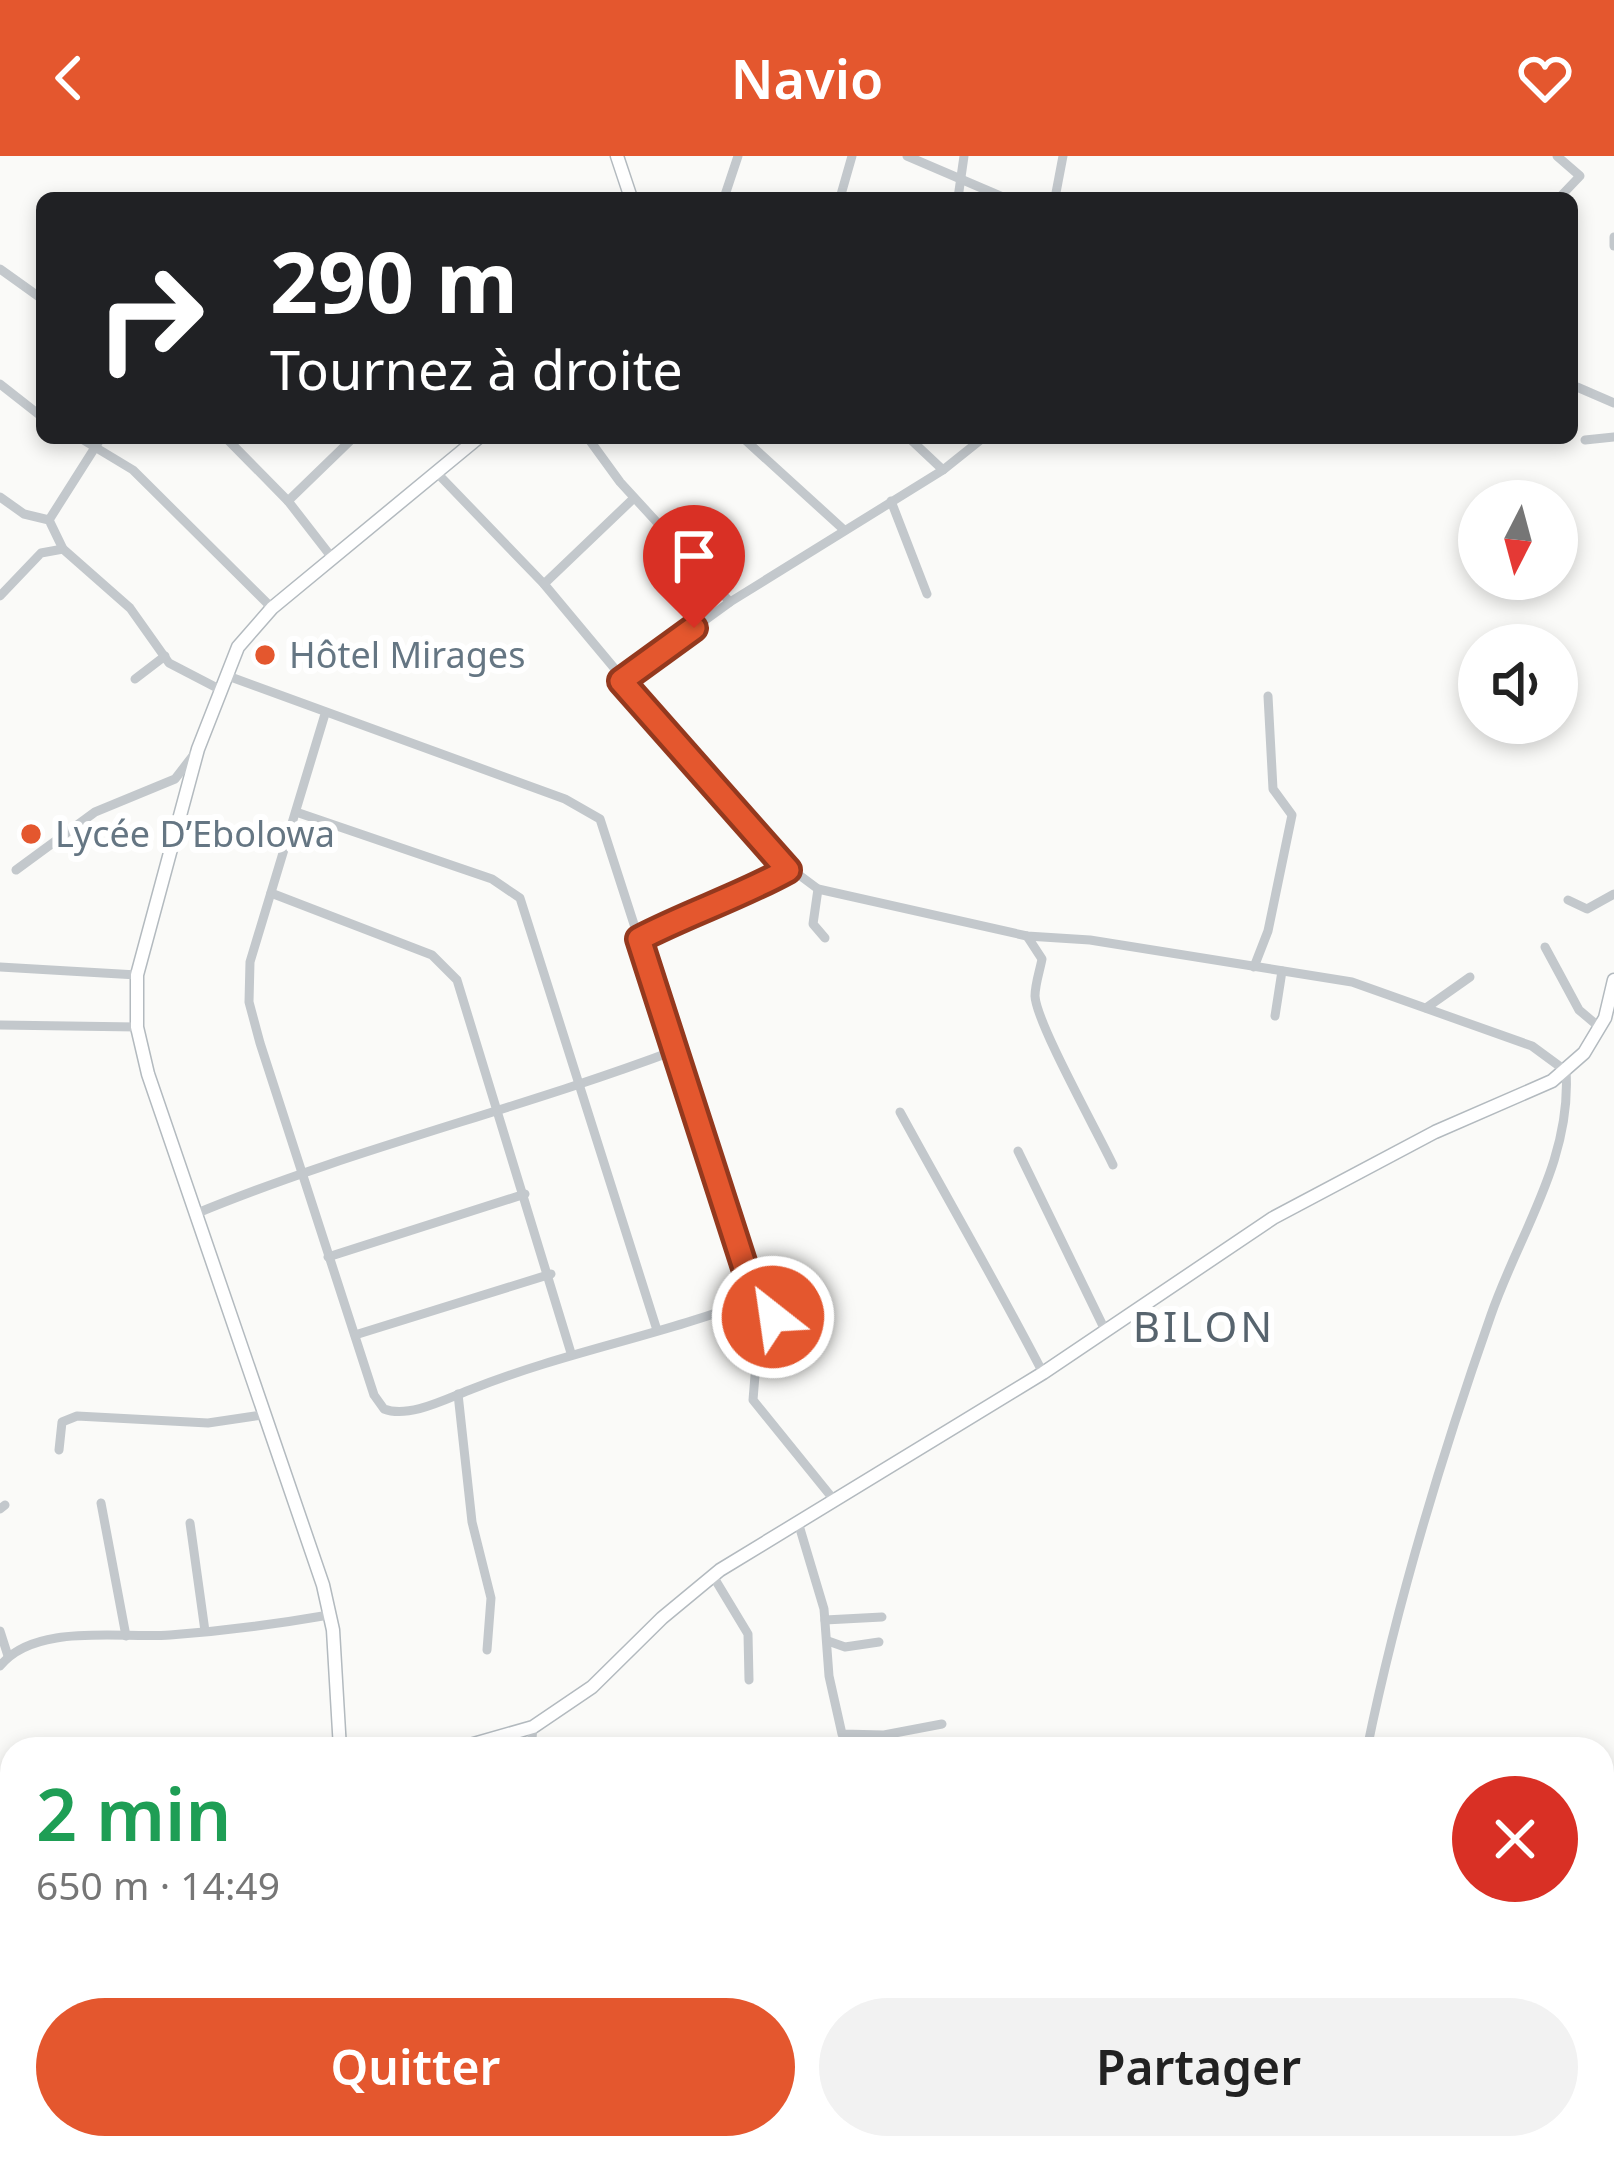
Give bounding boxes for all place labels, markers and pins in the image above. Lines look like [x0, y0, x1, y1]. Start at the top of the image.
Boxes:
pin [643, 505, 745, 628]
place label: Hôtel Mirages [289, 630, 525, 679]
marker: Hôtel Mirages [252, 642, 278, 668]
place label: Lycée D’Ebolowa [55, 809, 335, 858]
marker: Lycée D’Ebolowa [18, 821, 44, 847]

